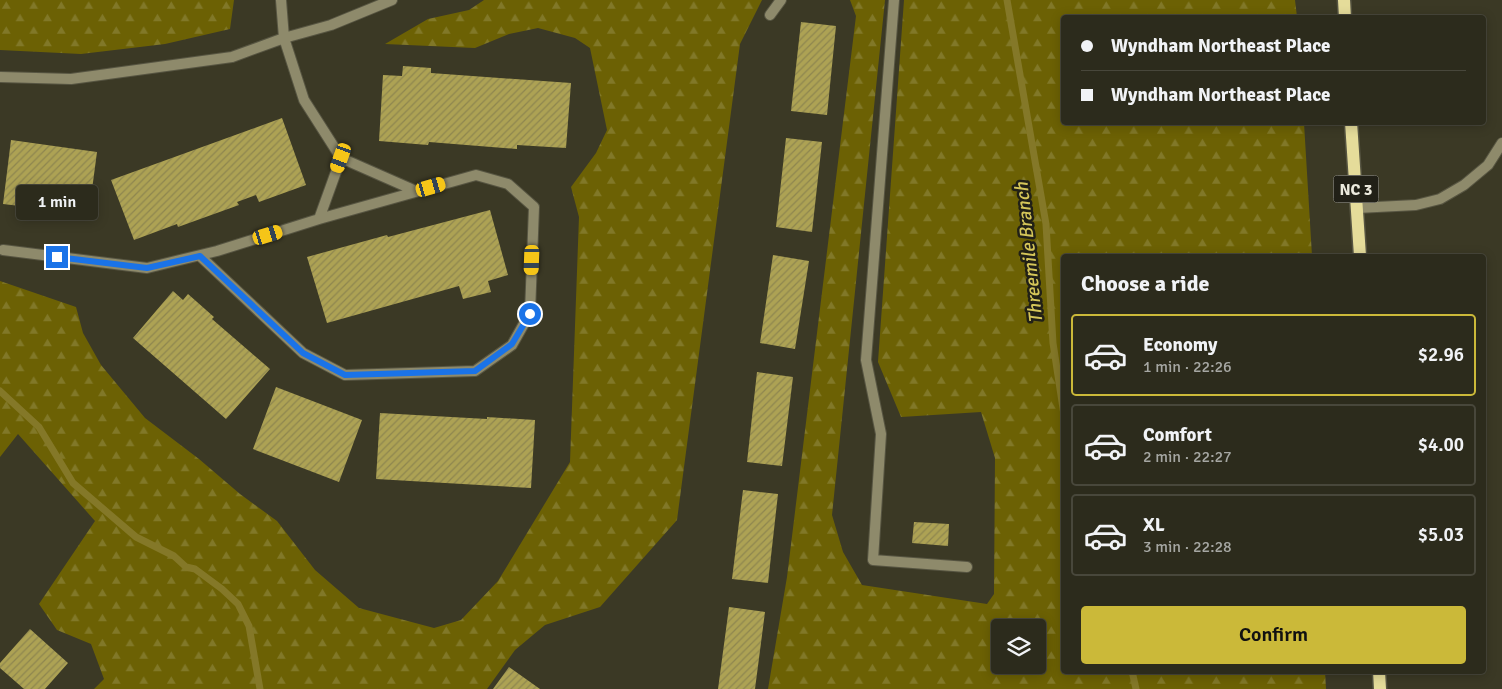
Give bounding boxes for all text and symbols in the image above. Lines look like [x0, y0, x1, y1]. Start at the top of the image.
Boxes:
text: Wyndham Northeast Place [1111, 34, 1331, 58]
text: Wyndham Northeast Place [1111, 83, 1331, 107]
car [328, 141, 353, 175]
road number: NC 3 [1334, 175, 1378, 202]
car [414, 176, 447, 198]
water label: Threemile Branch [1010, 180, 1048, 325]
callout: 1 min [16, 184, 98, 220]
text: 1 min [38, 192, 76, 212]
car [251, 223, 284, 247]
car [523, 245, 540, 275]
route end [46, 246, 68, 268]
text: Choose a ride [1081, 270, 1209, 297]
route start [519, 303, 541, 325]
icon: car [1083, 333, 1128, 378]
text: Economy [1143, 333, 1217, 357]
text: $2.96 [1418, 343, 1464, 367]
text: 1 min · 22:26 [1143, 357, 1232, 377]
icon: car [1083, 423, 1128, 468]
text: Comfort [1143, 423, 1212, 447]
text: $4.00 [1418, 433, 1464, 457]
text: 2 min · 22:27 [1143, 447, 1232, 467]
icon: car [1083, 513, 1128, 558]
text: XL [1143, 513, 1165, 537]
text: $5.03 [1418, 523, 1464, 547]
text: 3 min · 22:28 [1143, 537, 1232, 557]
button: Confirm [1081, 606, 1466, 664]
map controls [991, 619, 1046, 674]
button: layers [991, 619, 1046, 674]

